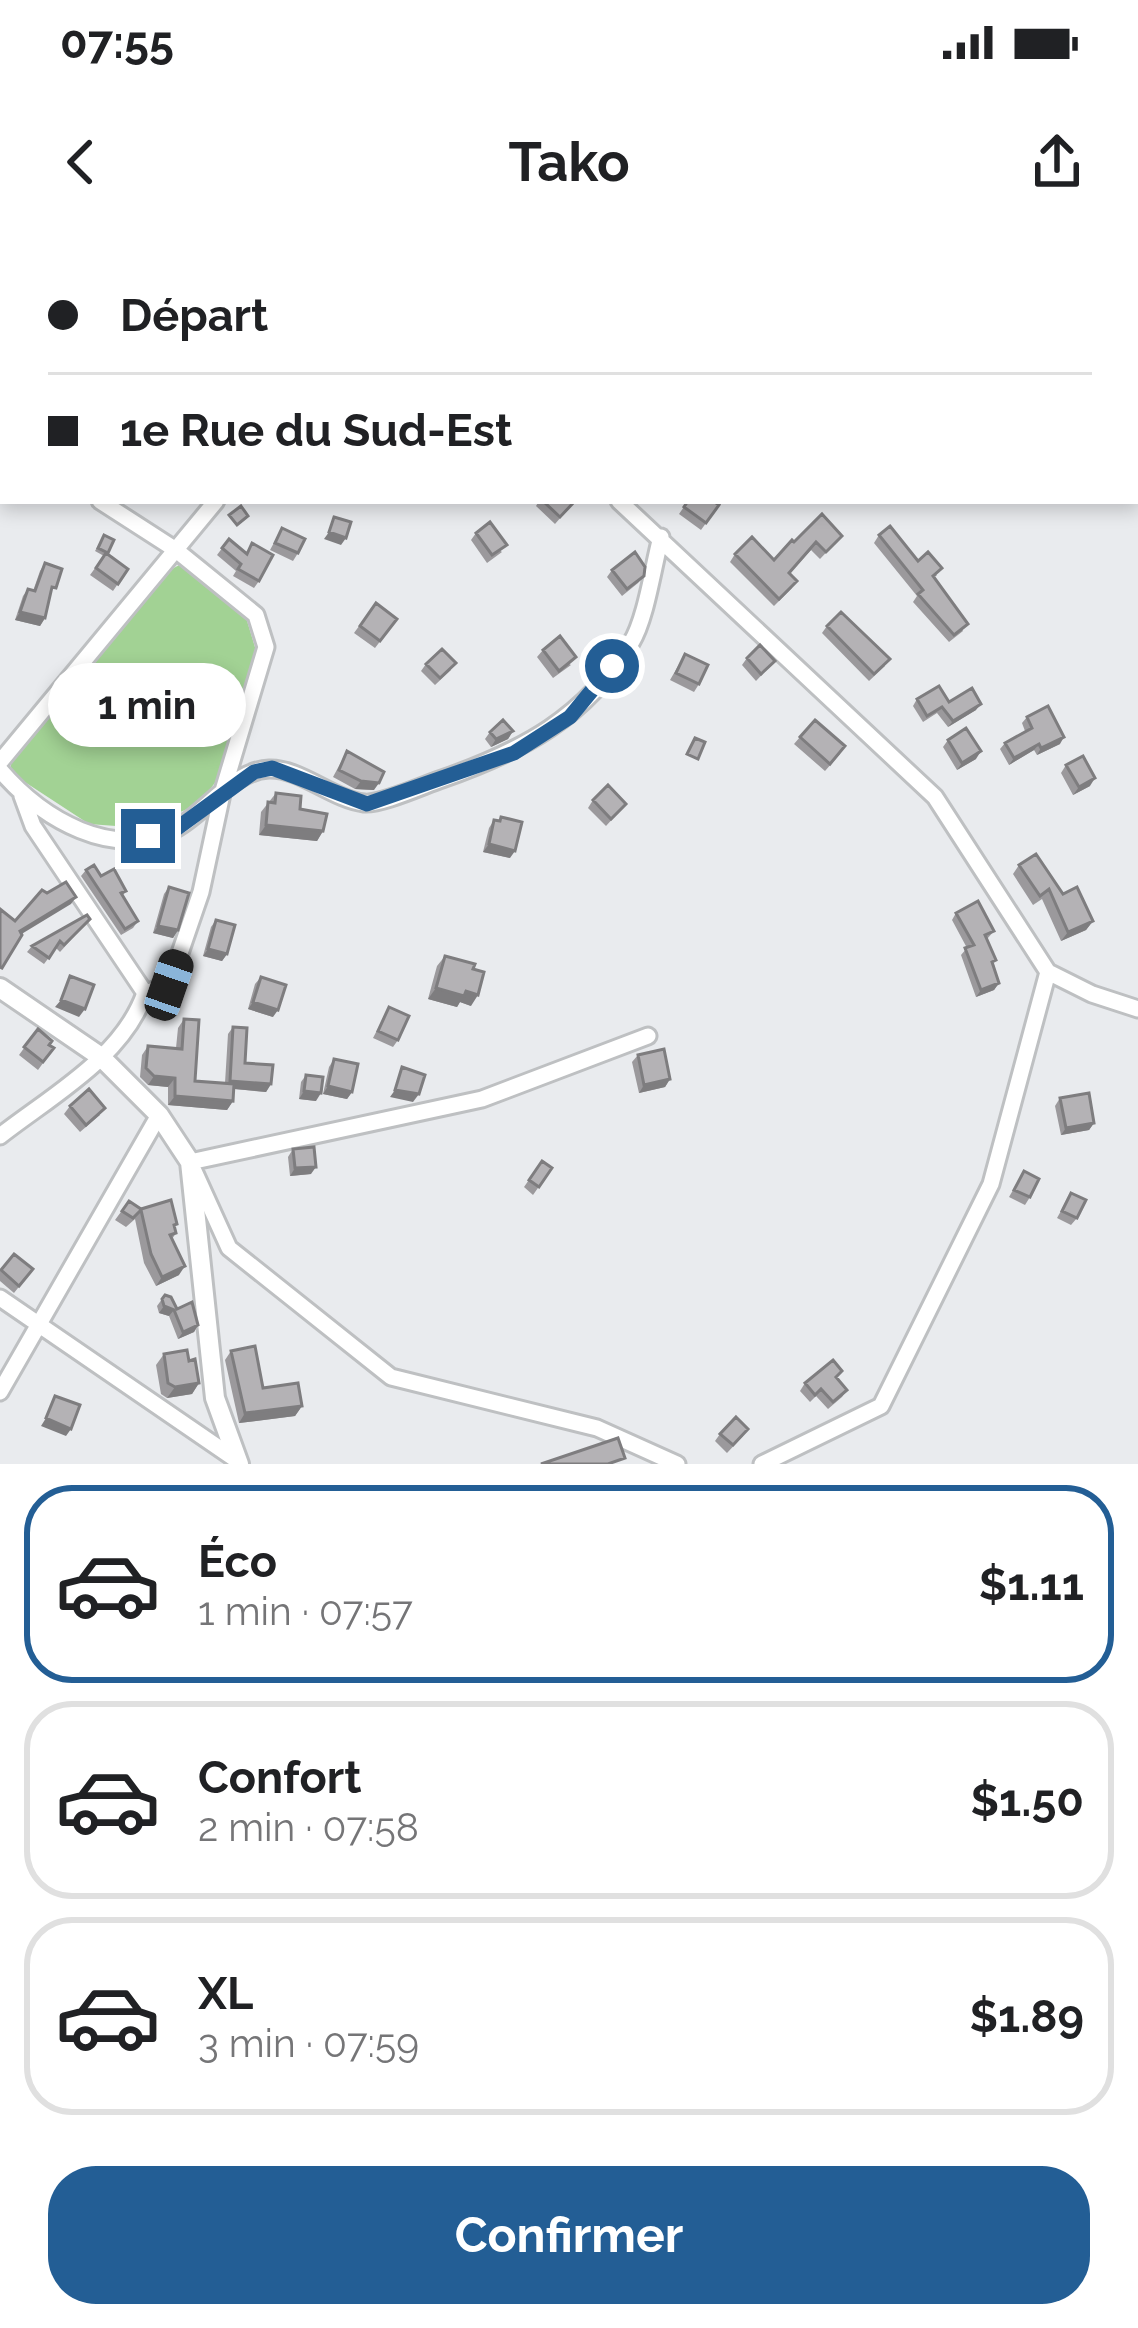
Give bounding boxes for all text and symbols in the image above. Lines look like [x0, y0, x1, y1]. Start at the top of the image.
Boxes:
text: 07:55 [60, 16, 174, 69]
icon: back [48, 129, 114, 195]
icon: share [1024, 129, 1090, 195]
text: Tako [508, 130, 630, 194]
text: Départ [120, 289, 268, 342]
text: 1e Rue du Sud-Est [120, 404, 512, 457]
route start [585, 639, 639, 693]
callout: 1 min [49, 662, 247, 746]
text: 1 min [98, 682, 196, 728]
route end [121, 809, 175, 863]
car [140, 945, 198, 1025]
icon: car [54, 1530, 162, 1638]
text: Éco [198, 1535, 277, 1588]
text: $1.11 [979, 1558, 1084, 1611]
text: 1 min · 07:57 [198, 1588, 413, 1634]
icon: car [54, 1746, 162, 1854]
text: Confort [198, 1751, 361, 1804]
text: $1.50 [971, 1774, 1084, 1827]
text: 2 min · 07:58 [198, 1804, 419, 1850]
icon: car [54, 1962, 162, 2070]
text: XL [198, 1967, 253, 2020]
text: $1.89 [969, 1990, 1084, 2043]
text: 3 min · 07:59 [198, 2020, 419, 2066]
button: Confirmer [48, 2166, 1090, 2304]

